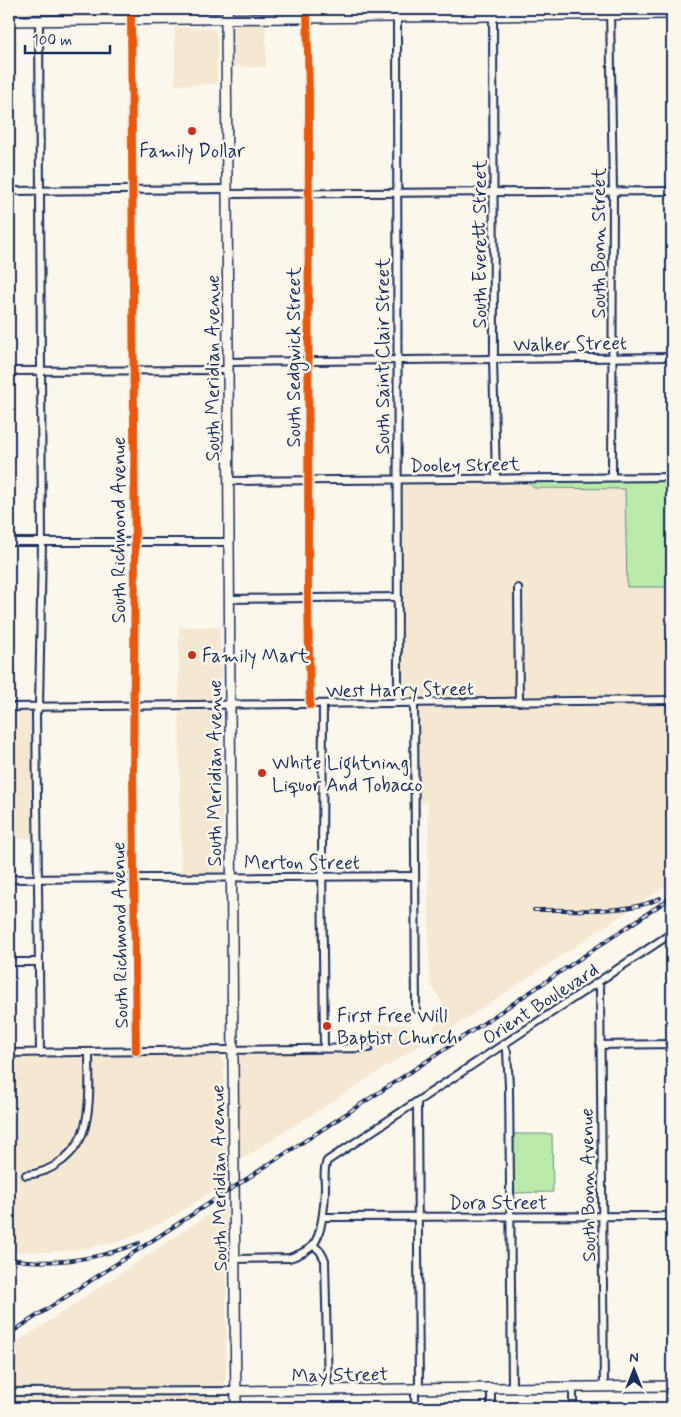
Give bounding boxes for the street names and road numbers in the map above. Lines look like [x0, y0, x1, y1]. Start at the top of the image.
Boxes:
street label: South Everett Street [468, 160, 493, 328]
street label: South Bonn Street [587, 167, 612, 319]
street label: South Saint Clair Street [371, 258, 396, 454]
street label: South Sedgwick Street [282, 267, 309, 447]
street label: South Meridian Avenue [201, 275, 226, 461]
street label: Walker Street [513, 331, 627, 358]
street label: South Richmond Avenue [107, 437, 132, 623]
street label: Dooley Street [410, 452, 520, 479]
street label: West Harry Street [326, 677, 474, 705]
street label: South Meridian Avenue [203, 680, 228, 866]
street label: South Richmond Avenue [106, 841, 135, 1028]
street label: Merton Street [244, 851, 360, 876]
street label: Orient Boulevard [478, 957, 604, 1051]
street label: South Meridian Avenue [205, 1084, 234, 1272]
street label: South Bonn Avenue [575, 1108, 602, 1262]
street label: Dora Street [449, 1191, 547, 1216]
street label: May Street [292, 1362, 389, 1389]

